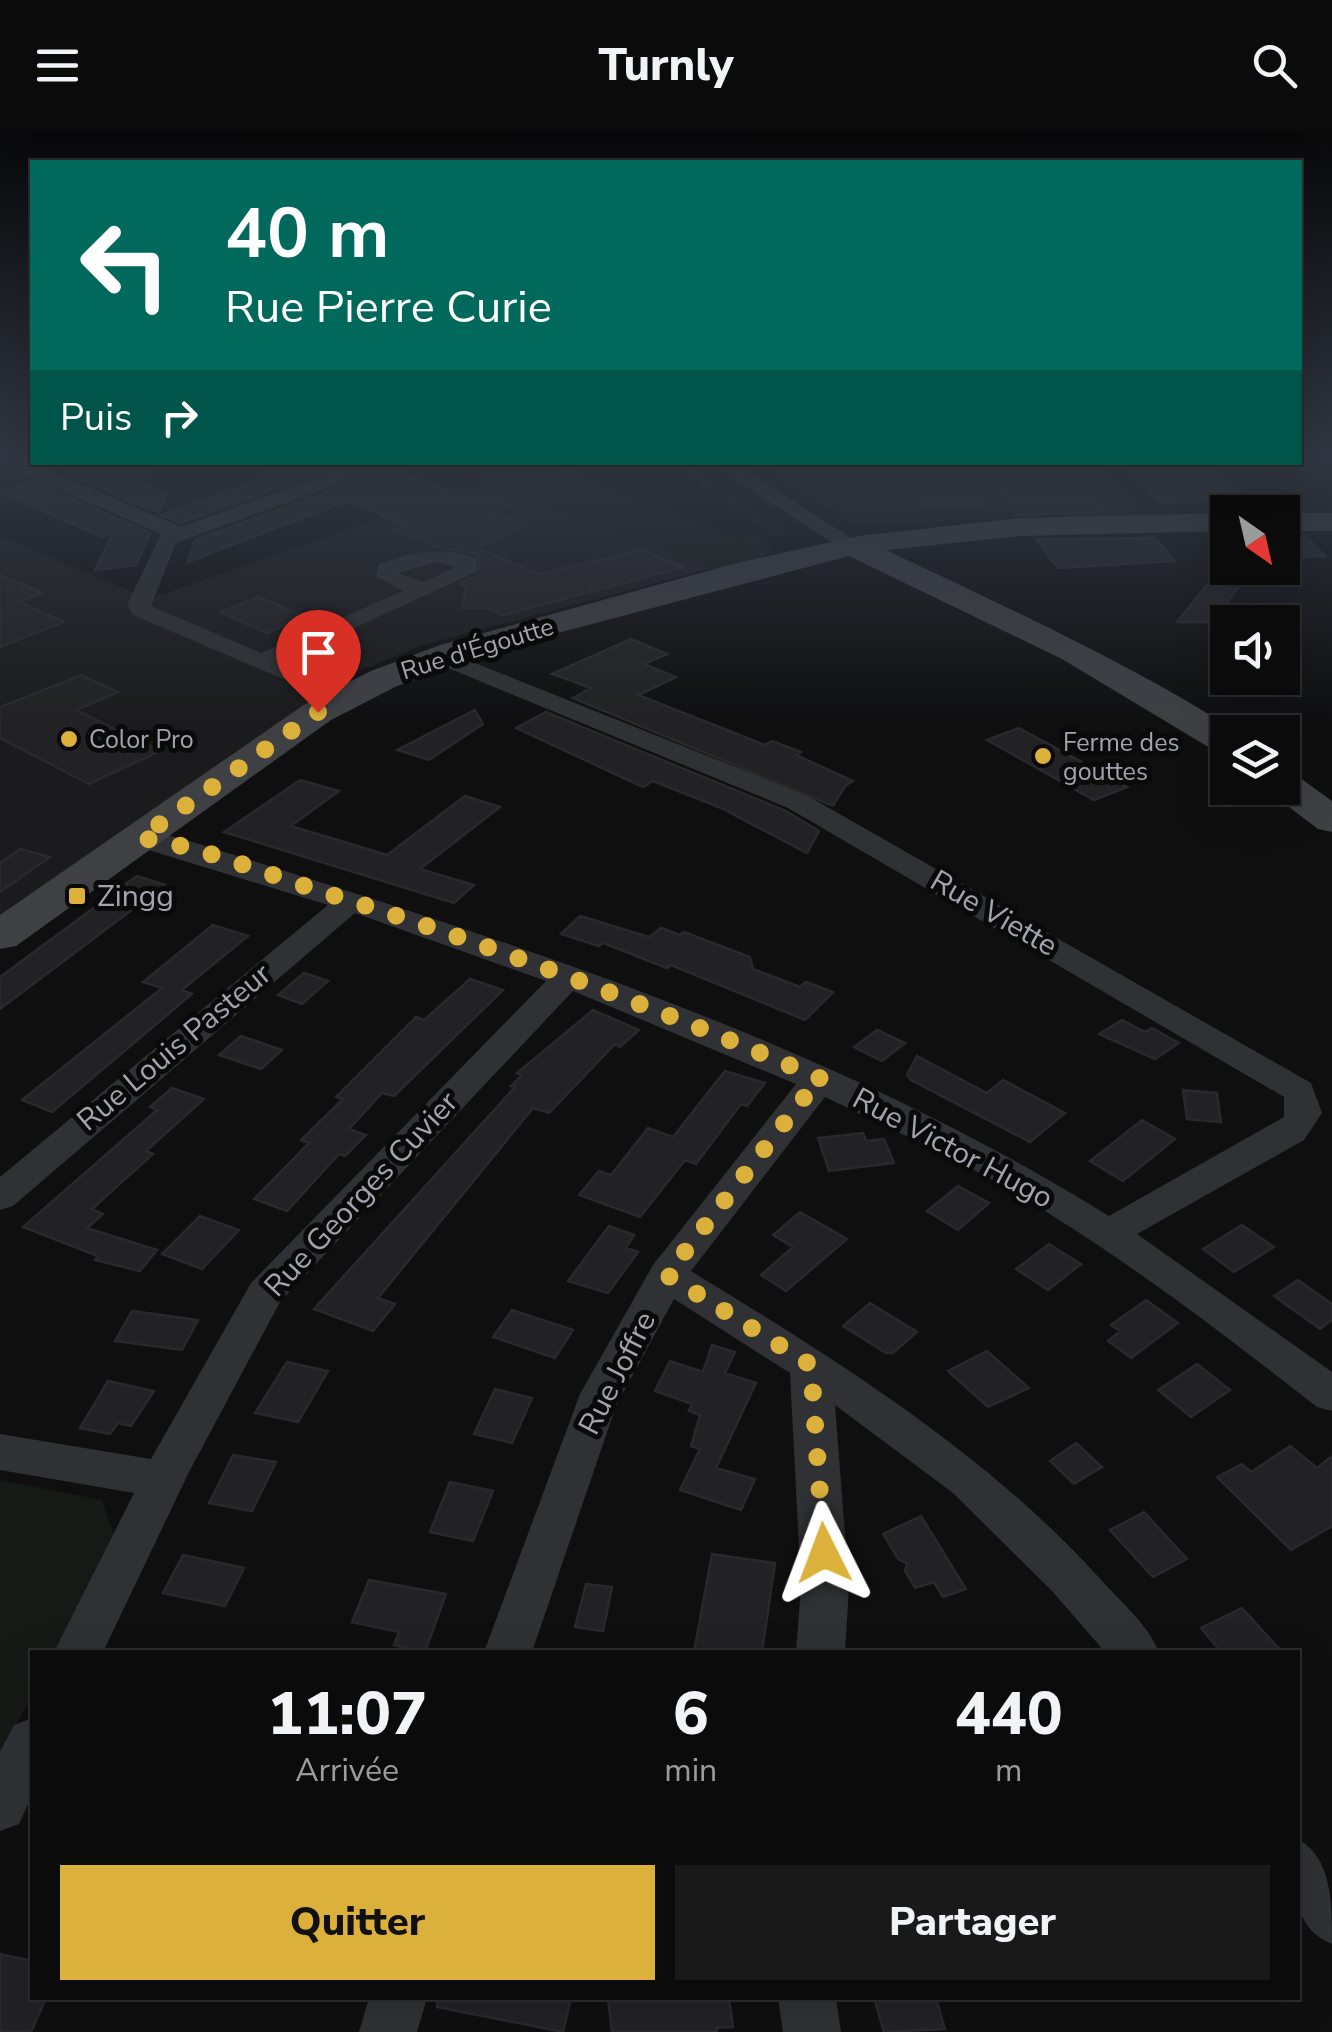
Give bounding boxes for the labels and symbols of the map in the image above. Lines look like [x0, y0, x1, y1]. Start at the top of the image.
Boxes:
north arrow [1210, 495, 1300, 585]
pin [276, 610, 361, 713]
street label: Rue d'Égoutte [397, 610, 558, 688]
place label: Color Pro [89, 723, 194, 757]
place label: Ferme des gouttes [1063, 726, 1180, 789]
marker: Color Pro [58, 728, 80, 750]
marker: Ferme des gouttes [1032, 745, 1054, 767]
street label: Rue Viette [923, 861, 1065, 966]
place label: Zingg [97, 876, 174, 917]
marker: Zingg [66, 885, 88, 907]
street label: Rue Louis Pasteur [69, 954, 280, 1141]
street label: Rue Victor Hugo [845, 1078, 1060, 1219]
street label: Rue Georges Cuvier [255, 1083, 468, 1306]
street label: Rue Joffre [569, 1305, 666, 1442]
position arrow [772, 1501, 876, 1605]

